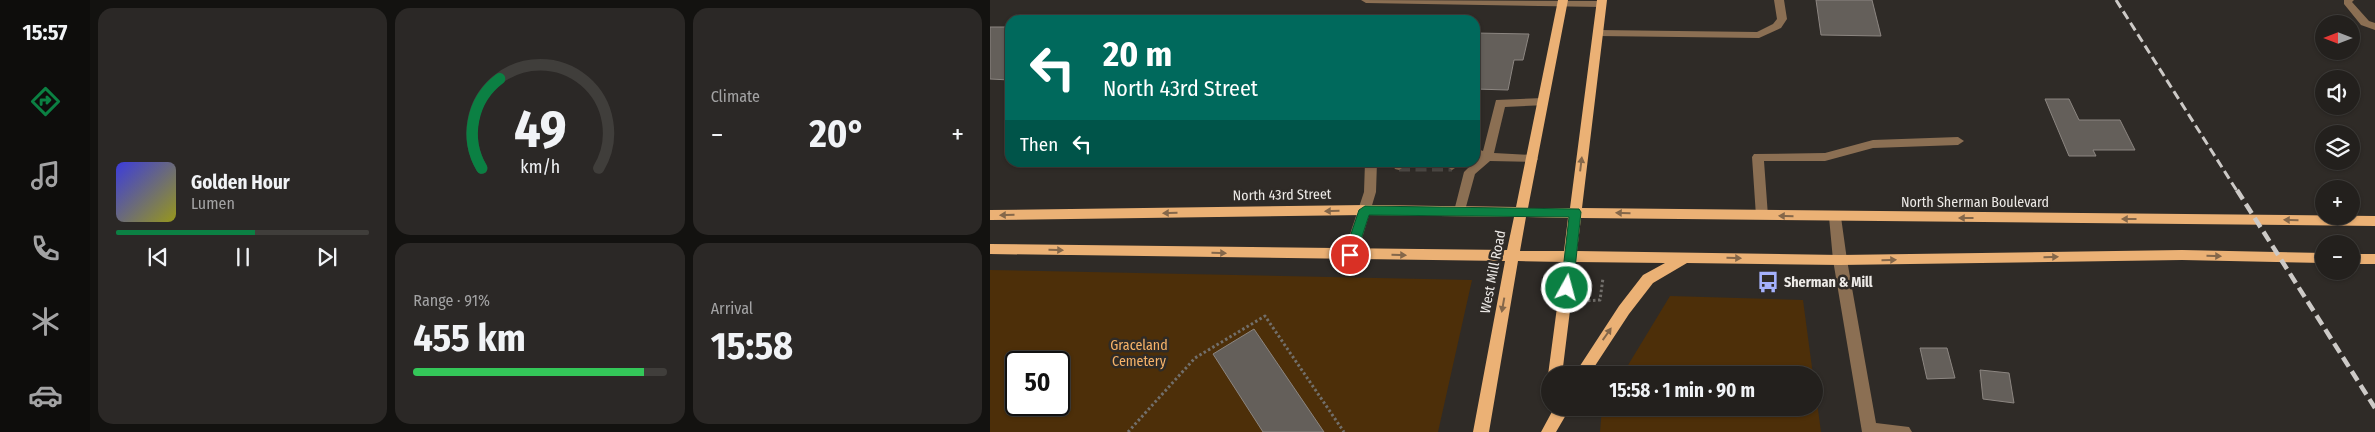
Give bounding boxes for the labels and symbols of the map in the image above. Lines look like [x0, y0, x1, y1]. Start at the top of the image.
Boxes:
north arrow [2315, 15, 2360, 60]
one-way arrow [1577, 156, 1585, 172]
street label: North 43rd Street [1233, 186, 1332, 204]
street label: North Sherman Boulevard [1901, 194, 2049, 211]
one-way arrow [1324, 207, 1340, 215]
one-way arrow [1162, 209, 1178, 217]
one-way arrow [1615, 209, 1631, 217]
one-way arrow [999, 211, 1015, 219]
one-way arrow [1778, 212, 1794, 220]
one-way arrow [1958, 214, 1974, 222]
one-way arrow [2121, 215, 2137, 223]
one-way arrow [2283, 216, 2299, 224]
street label: West Mill Road [1477, 229, 1509, 315]
pin [1329, 234, 1371, 276]
one-way arrow [1048, 246, 1064, 254]
one-way arrow [1211, 249, 1227, 257]
one-way arrow [1391, 252, 1407, 260]
one-way arrow [2206, 252, 2222, 260]
one-way arrow [2043, 253, 2059, 261]
one-way arrow [1726, 254, 1742, 262]
one-way arrow [1881, 256, 1897, 264]
position arrow [1540, 261, 1592, 313]
bus stop icon: Sherman & Mill [1755, 269, 1781, 295]
place label: Sherman & Mill [1784, 274, 1873, 291]
one-way arrow [1499, 297, 1507, 313]
one-way arrow [1602, 327, 1612, 341]
park label: Graceland Cemetery [1110, 337, 1168, 370]
speed limit sign: 50 [1005, 351, 1070, 416]

